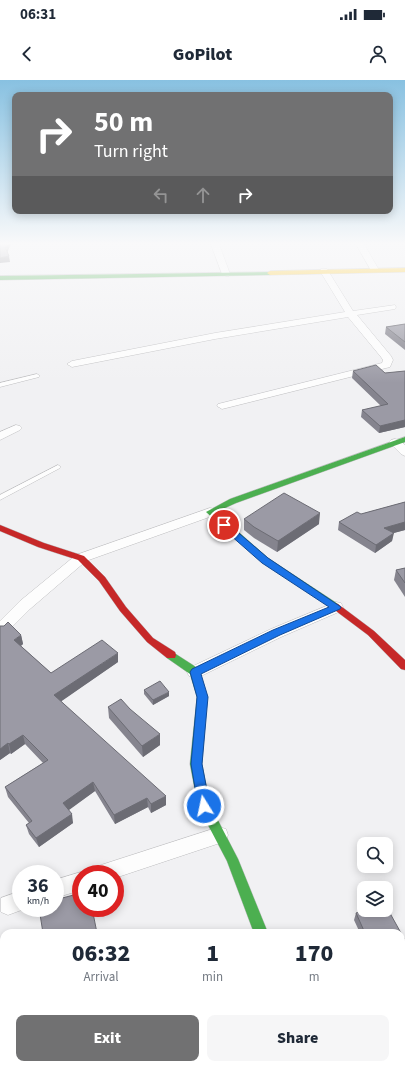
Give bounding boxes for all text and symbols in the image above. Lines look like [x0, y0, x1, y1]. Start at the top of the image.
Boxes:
text: 06:31 [20, 4, 56, 25]
text: GoPilot [173, 42, 232, 67]
icon: back [16, 43, 38, 65]
icon: person [367, 43, 389, 65]
text: 50 m [94, 102, 153, 142]
icon: right [28, 108, 80, 160]
text: Turn right [94, 139, 168, 164]
icon: left [150, 184, 172, 206]
icon: ahead [192, 184, 214, 206]
icon: right [234, 184, 256, 206]
pin [207, 508, 241, 542]
icon: arrive [213, 514, 235, 536]
position arrow [183, 785, 225, 827]
map controls [357, 837, 393, 917]
button: search [357, 837, 393, 873]
speed limit sign: 40 [72, 865, 124, 917]
text: 36 [27, 872, 49, 900]
button: layers [357, 881, 393, 917]
text: km/h [27, 894, 49, 908]
text: 06:32 [72, 936, 130, 971]
text: 1 [206, 936, 219, 971]
text: 170 [295, 936, 333, 971]
text: Arrival [84, 968, 119, 986]
text: min [202, 968, 223, 986]
text: m [309, 968, 319, 986]
button: Exit [16, 1015, 199, 1061]
button: Share [207, 1015, 389, 1061]

